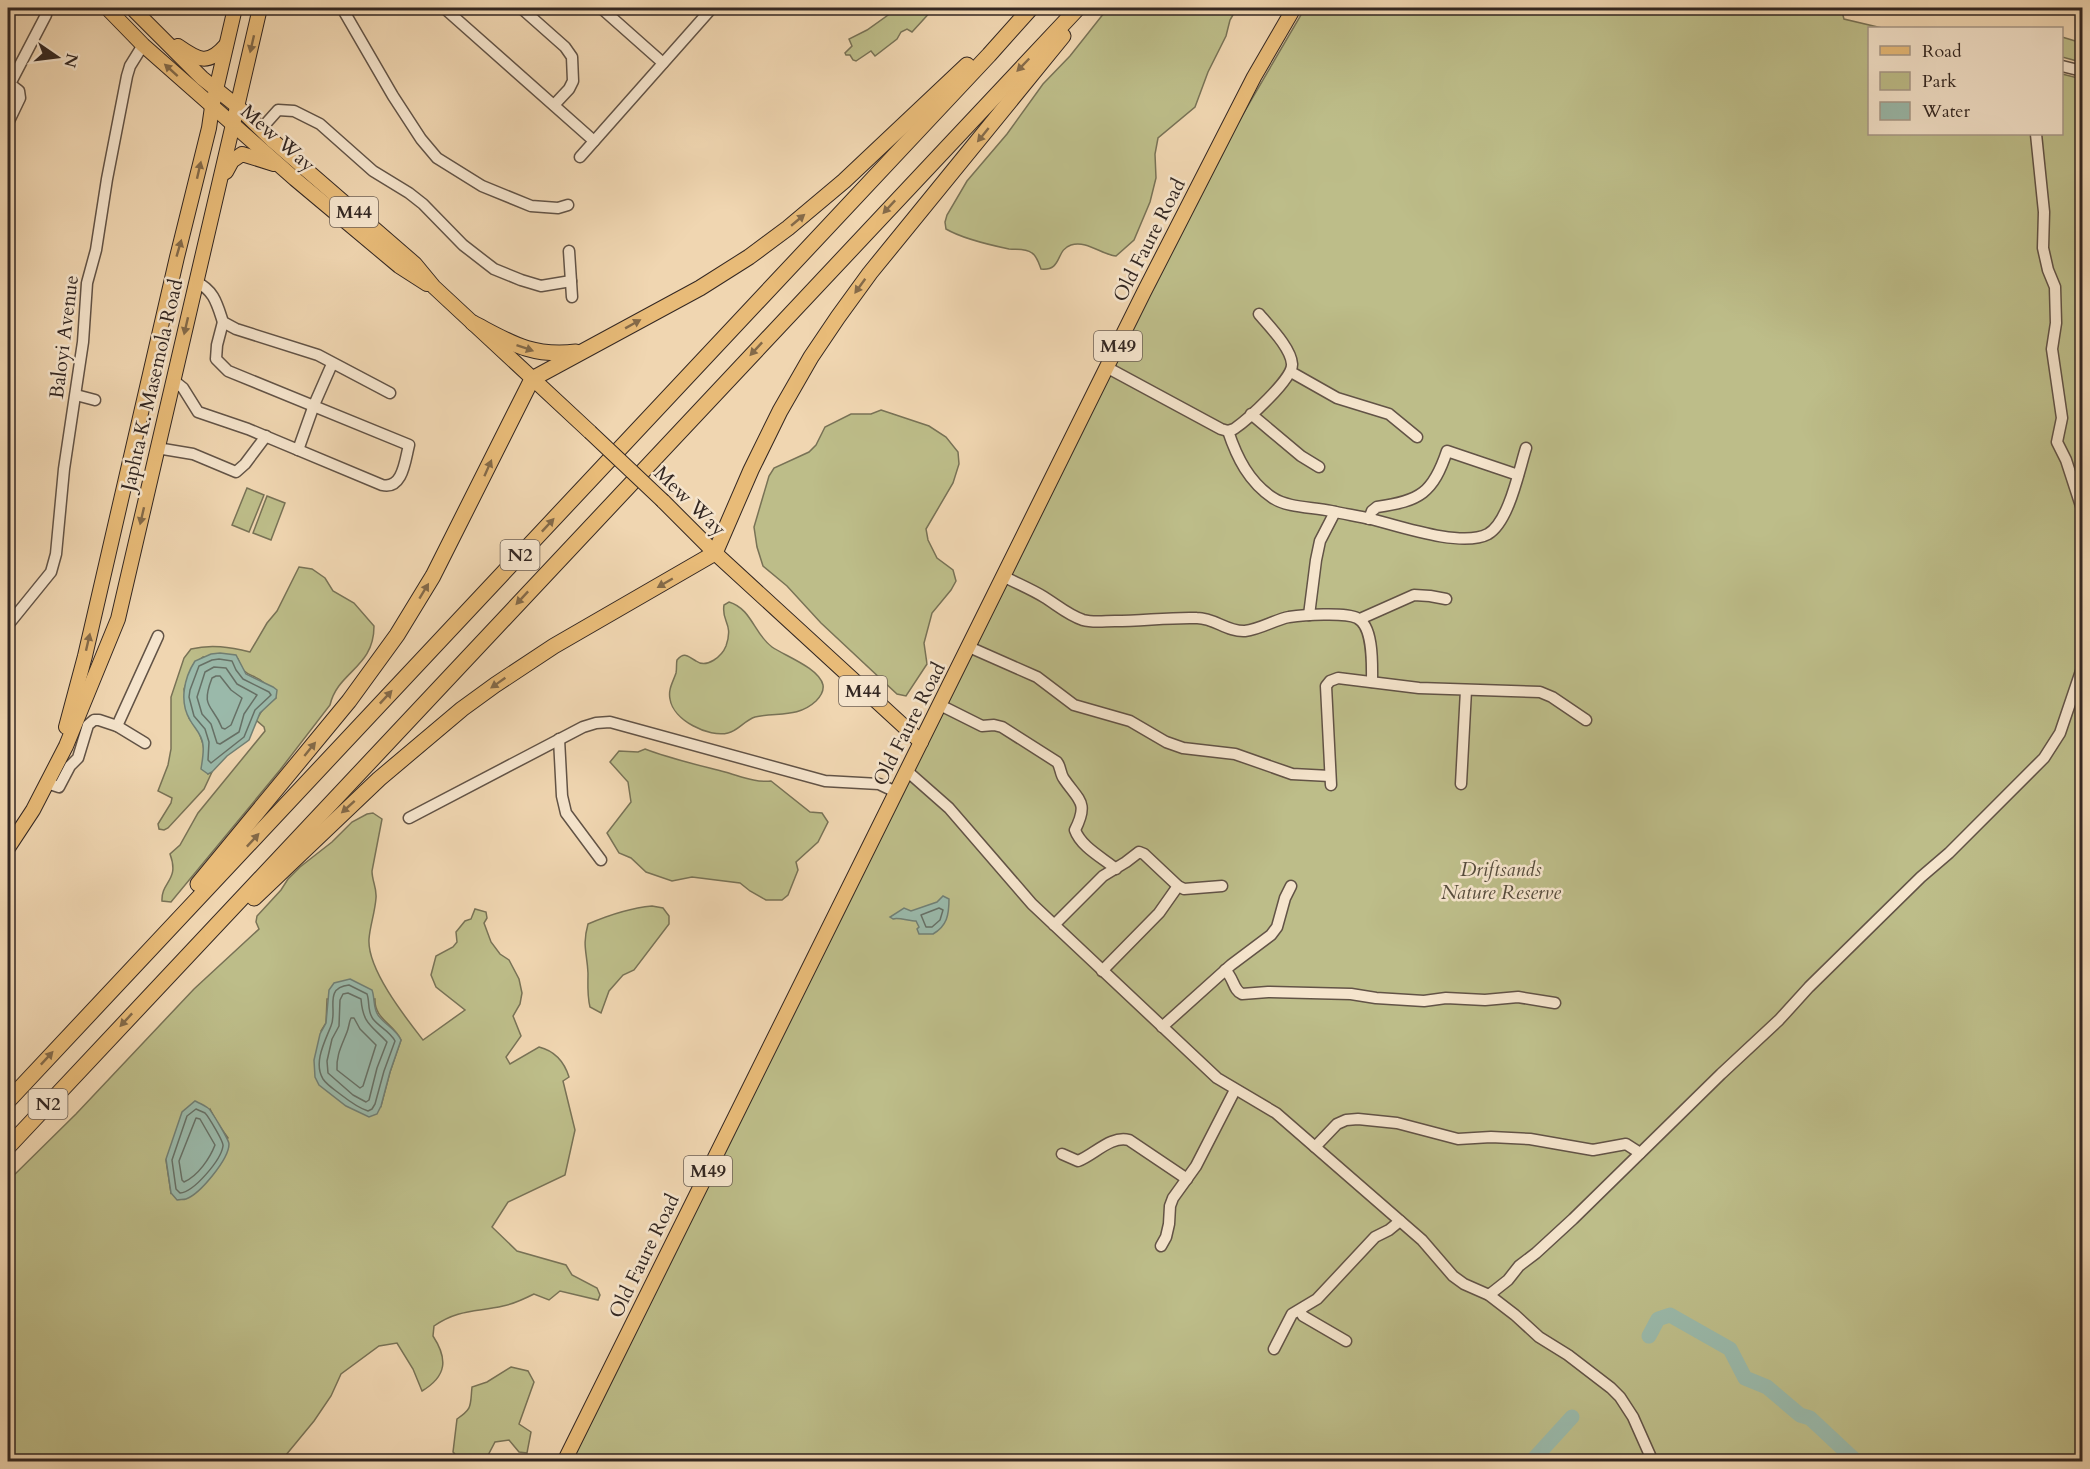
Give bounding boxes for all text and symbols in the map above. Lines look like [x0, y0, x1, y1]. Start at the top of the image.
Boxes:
north arrow [27, 27, 87, 87]
legend [1868, 27, 2063, 135]
one-way arrow [246, 35, 256, 54]
text: Road [1922, 39, 1962, 64]
text: N [58, 51, 83, 70]
one-way arrow [1016, 57, 1030, 72]
one-way arrow [163, 63, 178, 77]
text: Park [1922, 69, 1957, 94]
street label: Mew Way [235, 98, 321, 178]
text: Water [1921, 99, 1971, 124]
one-way arrow [977, 127, 990, 142]
one-way arrow [195, 161, 205, 179]
street label: Old Faure Road [1106, 173, 1192, 306]
road number: M44 [330, 197, 378, 227]
one-way arrow [882, 199, 896, 214]
one-way arrow [790, 214, 805, 227]
one-way arrow [175, 239, 185, 257]
street label: Baloyi Avenue [43, 274, 85, 400]
street label: Japhta K. Masemola Road [114, 276, 190, 497]
one-way arrow [854, 278, 866, 294]
one-way arrow [180, 317, 190, 335]
one-way arrow [625, 319, 642, 329]
road number: M49 [1094, 331, 1142, 361]
one-way arrow [749, 341, 763, 356]
one-way arrow [516, 344, 534, 354]
one-way arrow [483, 460, 492, 477]
street label: Mew Way [648, 460, 732, 542]
one-way arrow [137, 507, 147, 525]
one-way arrow [541, 518, 555, 532]
road number: N2 [500, 540, 540, 570]
one-way arrow [656, 578, 673, 588]
one-way arrow [418, 583, 429, 599]
one-way arrow [515, 591, 529, 605]
one-way arrow [84, 633, 93, 652]
street label: Old Faure Road [866, 657, 952, 790]
road number: M44 [839, 676, 887, 706]
one-way arrow [490, 677, 506, 689]
one-way arrow [379, 690, 393, 705]
one-way arrow [303, 742, 316, 757]
one-way arrow [340, 800, 355, 814]
one-way arrow [246, 832, 260, 847]
park label: Driftsands Nature Reserve [1441, 856, 1561, 906]
one-way arrow [119, 1013, 133, 1028]
one-way arrow [40, 1052, 54, 1066]
road number: N2 [28, 1089, 68, 1119]
road number: M49 [684, 1156, 732, 1186]
street label: Old Faure Road [602, 1189, 686, 1323]

